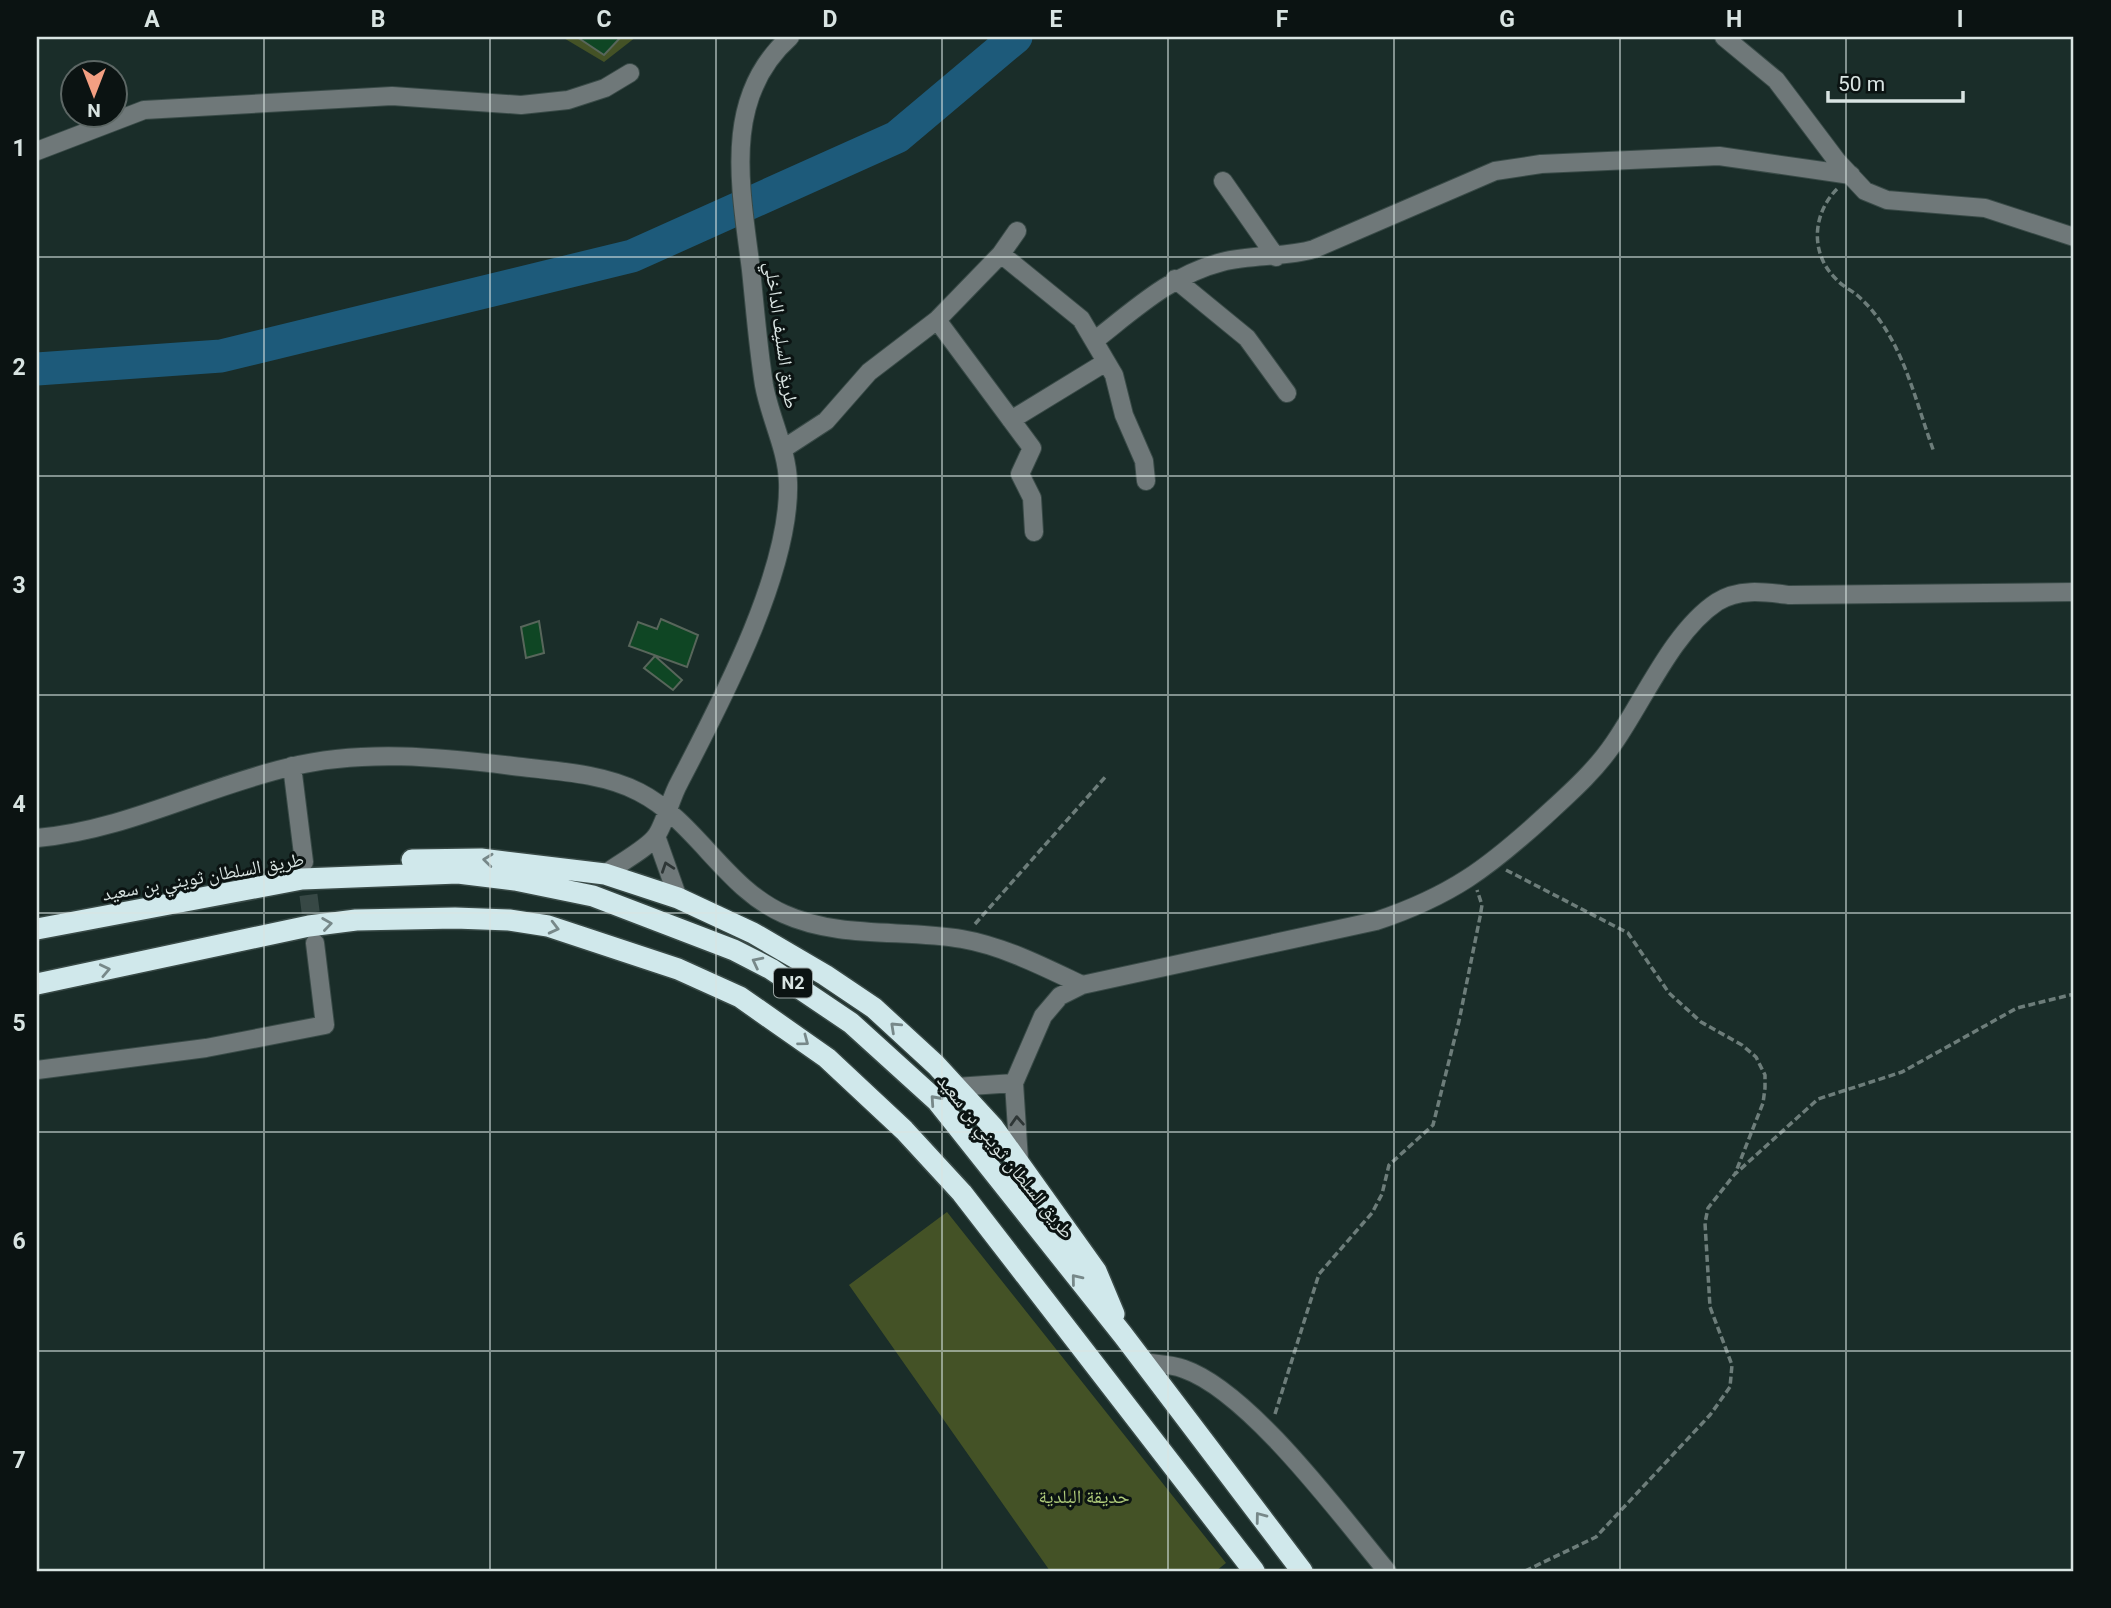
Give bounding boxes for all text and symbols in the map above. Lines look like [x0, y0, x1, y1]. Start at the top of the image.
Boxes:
text: A [144, 6, 160, 33]
text: B [371, 6, 385, 33]
text: C [596, 6, 612, 33]
text: D [823, 6, 837, 33]
text: E [1050, 6, 1063, 33]
text: F [1276, 6, 1289, 33]
text: G [1499, 6, 1515, 33]
text: H [1726, 6, 1742, 33]
text: I [1957, 6, 1963, 33]
north arrow [60, 60, 130, 130]
scale bar [1828, 60, 1962, 104]
text: 50 m [1838, 72, 1885, 96]
text: N [87, 99, 101, 122]
text: 1 [12, 135, 26, 162]
street label: طريق السليف الداخلي [756, 260, 803, 411]
text: 2 [12, 354, 26, 381]
text: 3 [12, 572, 26, 599]
text: 4 [12, 791, 26, 818]
street label: طريق السلطان ثويني بن سعيد [100, 847, 306, 909]
one-way arrow [482, 853, 493, 868]
one-way arrow [661, 862, 675, 874]
one-way arrow [321, 916, 333, 931]
one-way arrow [547, 920, 559, 934]
one-way arrow [751, 956, 764, 970]
one-way arrow [99, 964, 111, 979]
road number: N2 [774, 968, 812, 998]
text: 5 [12, 1010, 26, 1037]
one-way arrow [890, 1023, 903, 1036]
one-way arrow [796, 1032, 809, 1045]
street label: طريق السلطان ثويني بن سعيد [929, 1070, 1079, 1245]
one-way arrow [931, 1096, 943, 1109]
one-way arrow [1009, 1116, 1024, 1127]
text: 6 [12, 1228, 26, 1255]
one-way arrow [1072, 1275, 1084, 1288]
text: 7 [12, 1447, 26, 1474]
park label: حديقة البلدية [1038, 1485, 1130, 1508]
one-way arrow [1256, 1512, 1269, 1525]

